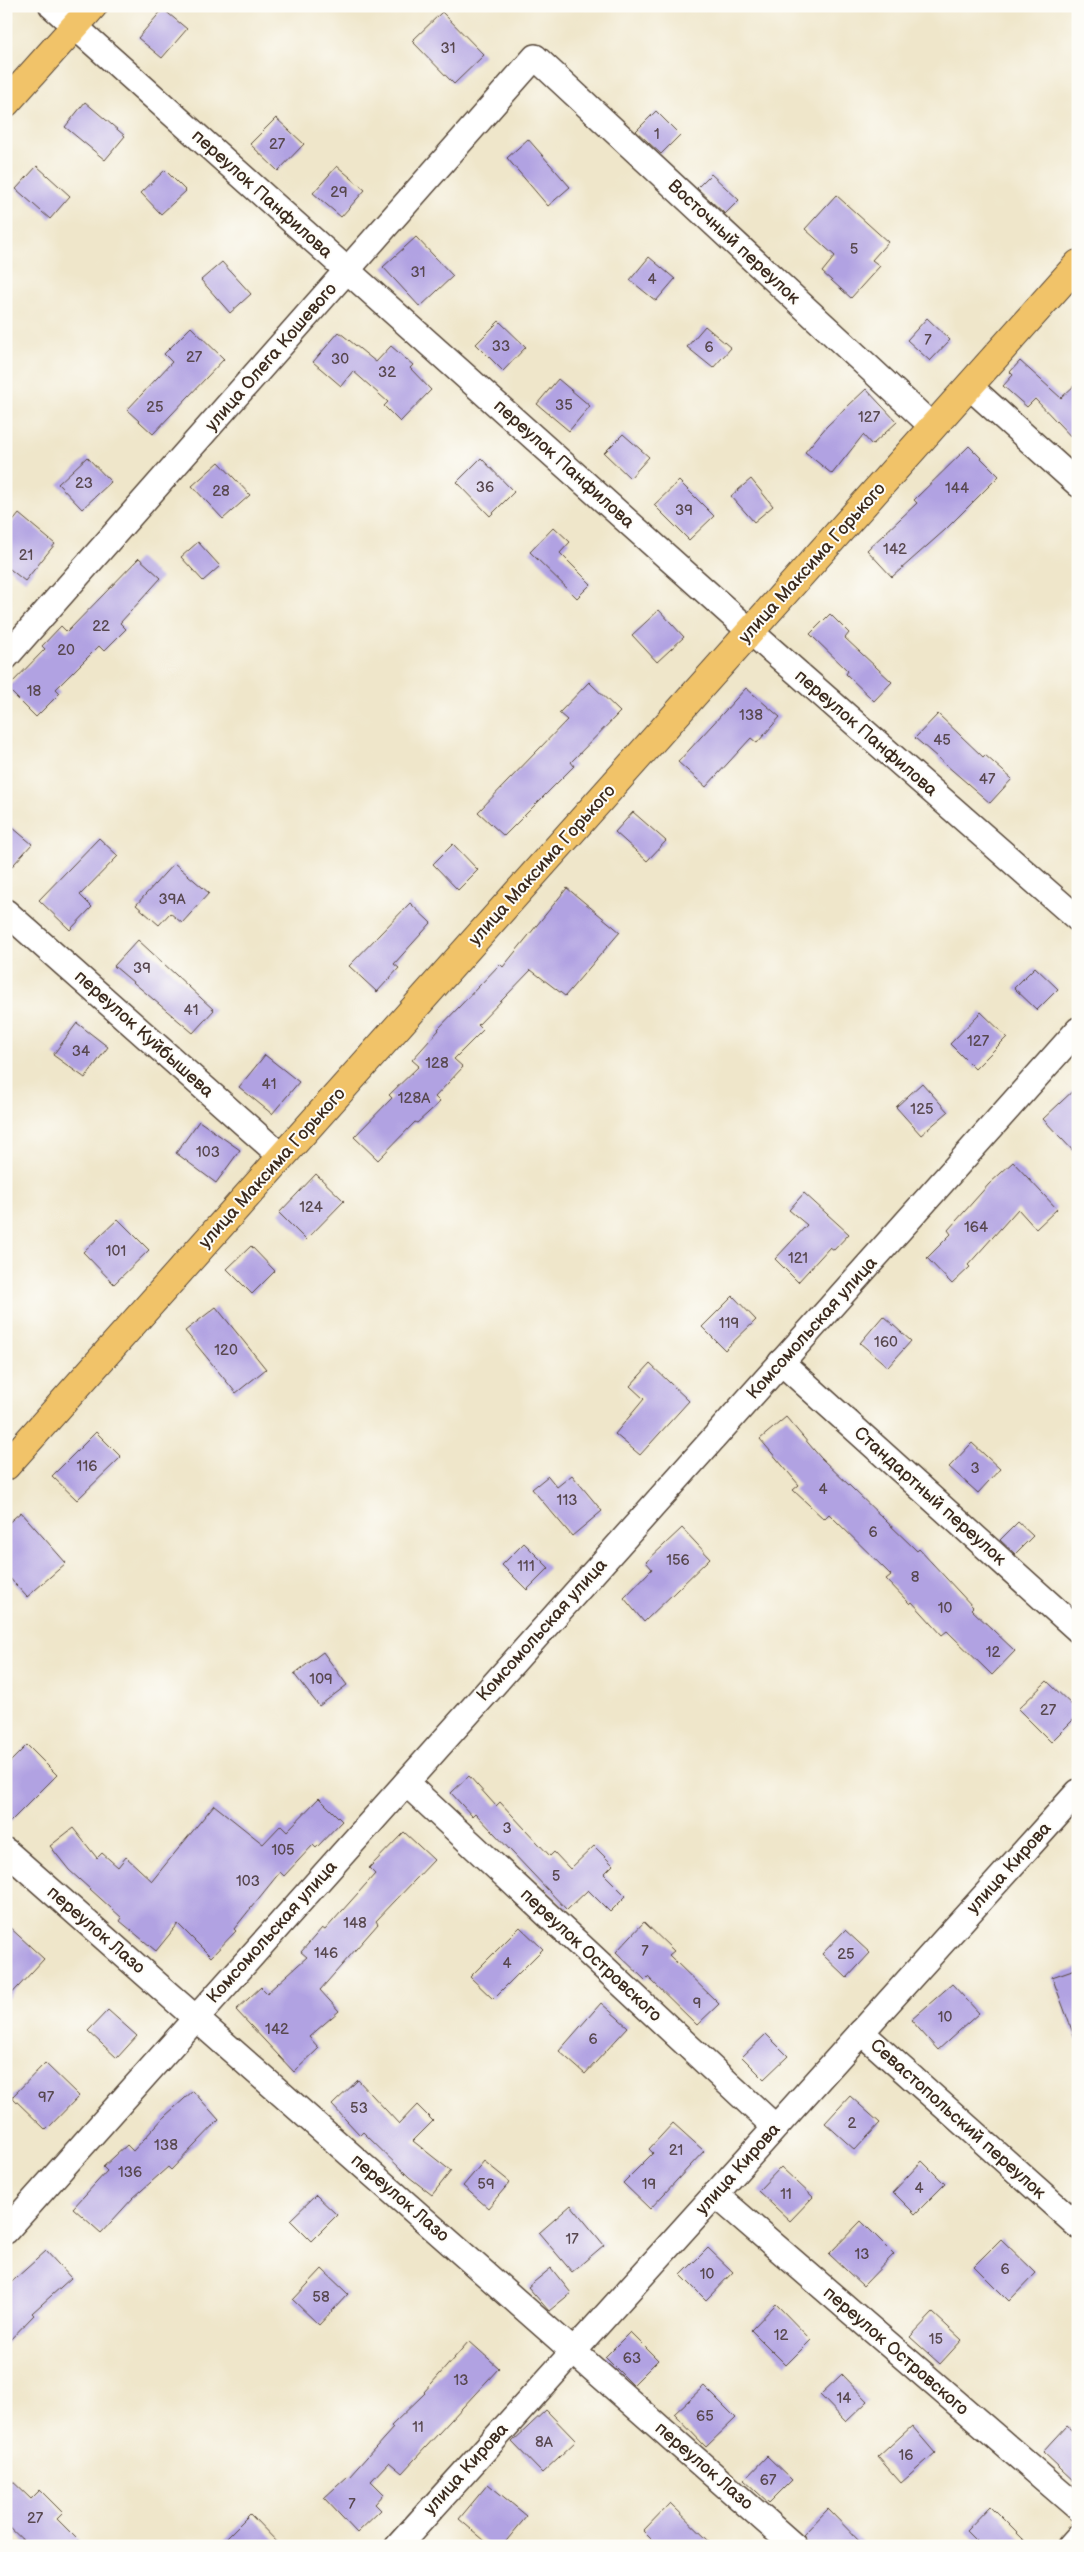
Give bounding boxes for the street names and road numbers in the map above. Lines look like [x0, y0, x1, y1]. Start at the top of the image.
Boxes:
street label: переулок Панфилова [187, 125, 337, 263]
street label: Восточный переулок [664, 175, 805, 309]
street label: улица Олега Кошевого [201, 279, 341, 435]
street label: переулок Панфилова [489, 395, 639, 533]
street label: улица Максима Горького [734, 478, 890, 648]
street label: переулок Панфилова [790, 665, 942, 801]
street label: улица Максима Горького [464, 780, 620, 950]
street label: переулок Куйбышева [70, 966, 218, 1102]
street label: улица Максима Горького [194, 1083, 350, 1253]
street label: Комсомольская улица [742, 1252, 882, 1404]
street label: Стандартный переулок [850, 1422, 1011, 1570]
street label: Комсомольская улица [472, 1554, 612, 1706]
street label: улица Кирова [962, 1818, 1056, 1918]
street label: Комсомольская улица [202, 1856, 342, 2008]
street label: переулок Лазо [43, 1882, 149, 1978]
street label: переулок Островского [516, 1884, 666, 2026]
street label: Севастопольский переулок [866, 2035, 1050, 2204]
street label: улица Кирова [691, 2119, 785, 2219]
street label: переулок Лазо [347, 2150, 453, 2246]
street label: переулок Островского [819, 2282, 973, 2420]
street label: переулок Лазо [651, 2418, 757, 2514]
street label: улица Кирова [419, 2419, 513, 2519]

